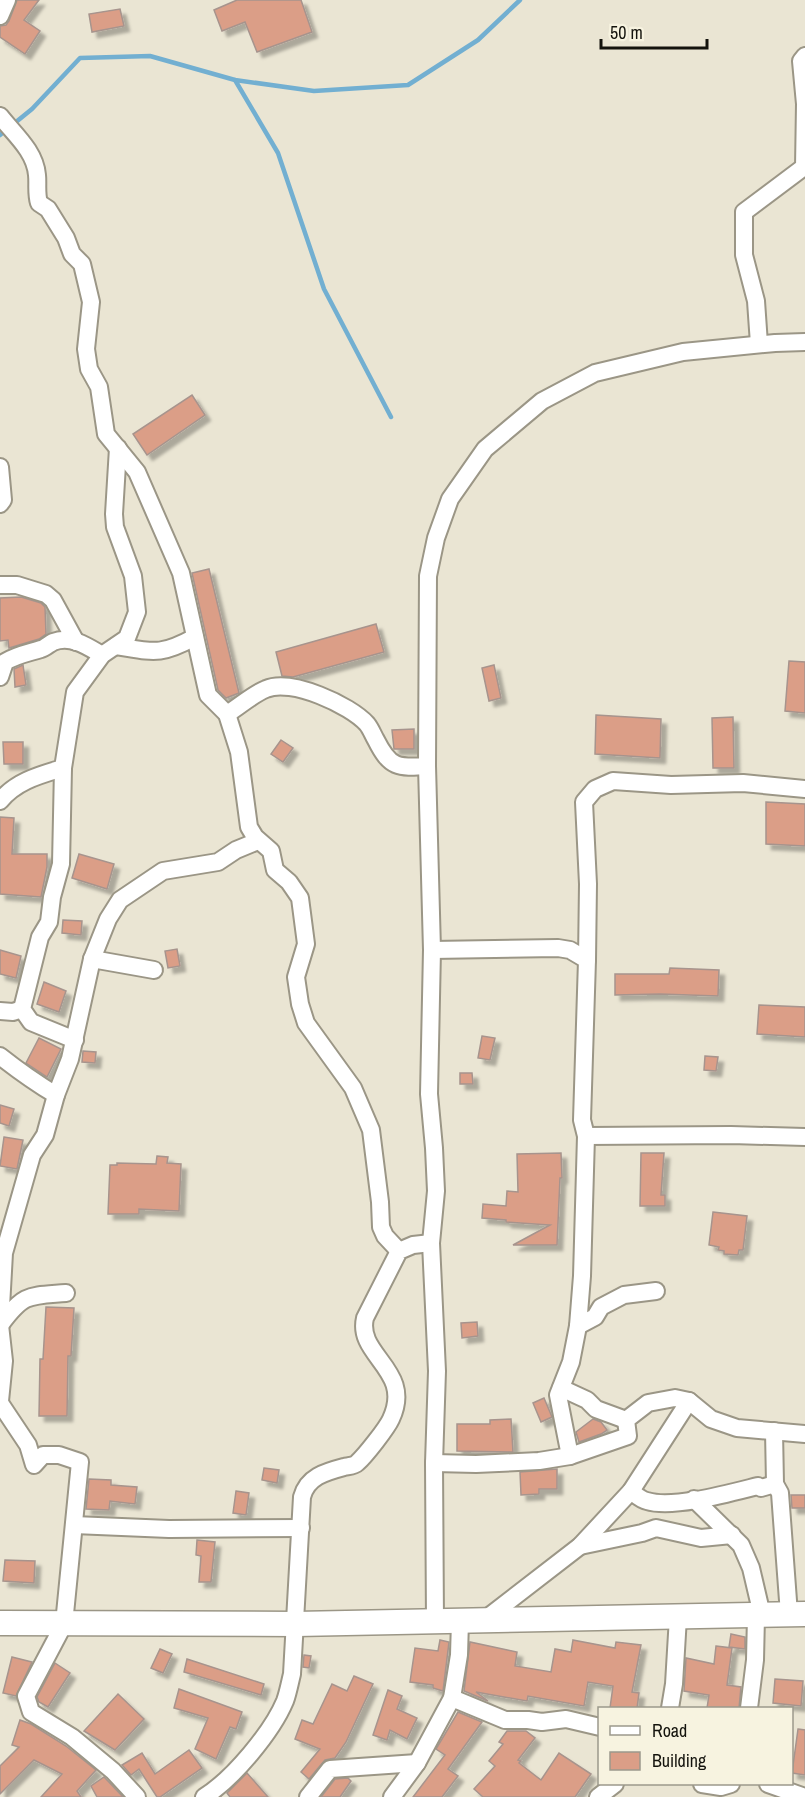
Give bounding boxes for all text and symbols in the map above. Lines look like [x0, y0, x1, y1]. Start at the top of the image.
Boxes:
scale bar [601, 12, 708, 50]
text: 50 m [610, 20, 643, 45]
legend [598, 1707, 793, 1785]
text: Road [652, 1718, 687, 1743]
text: Building [652, 1748, 707, 1773]

